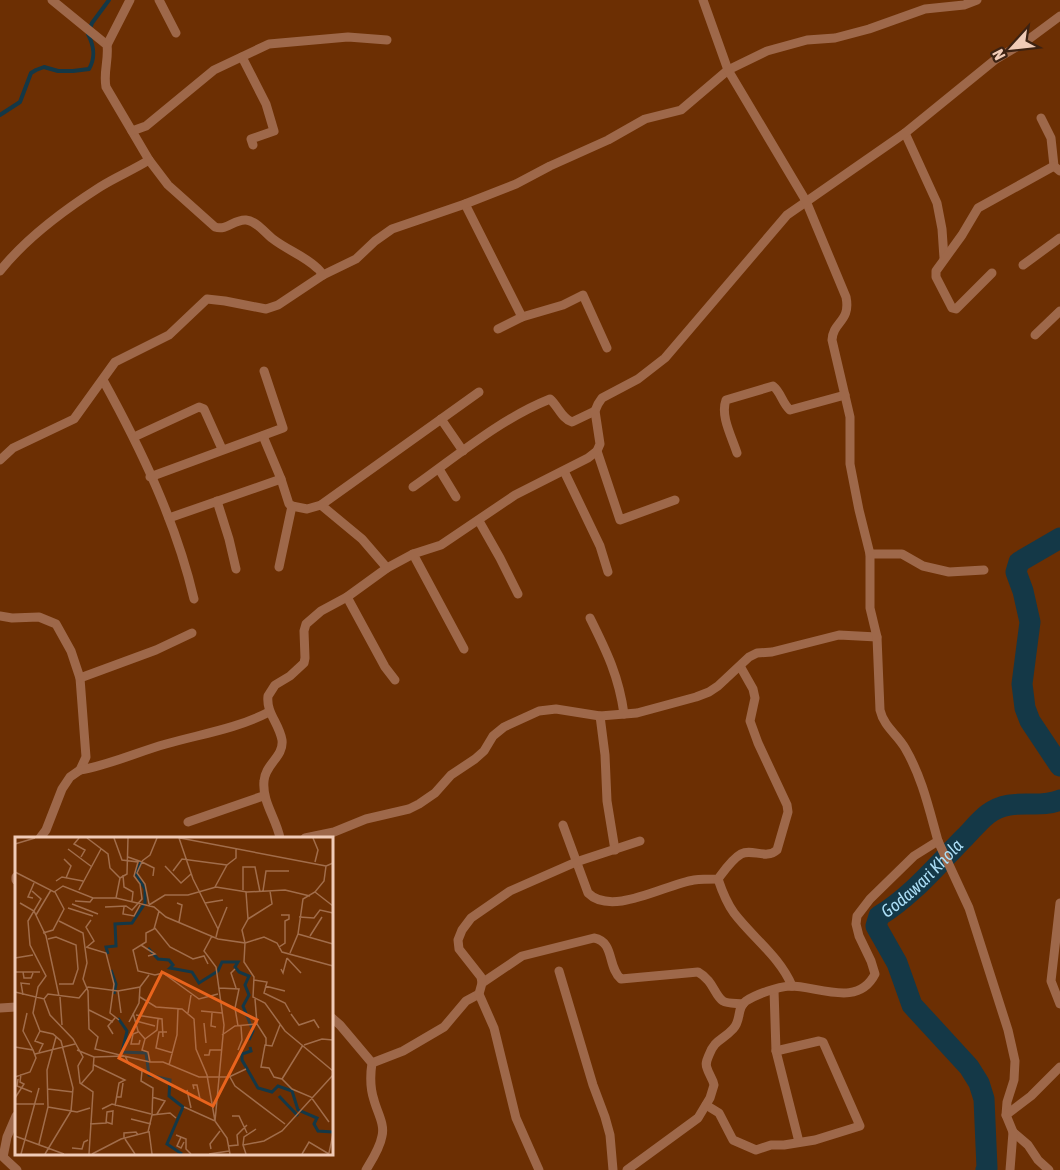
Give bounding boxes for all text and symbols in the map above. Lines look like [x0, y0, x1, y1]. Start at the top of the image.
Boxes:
north arrow [982, 18, 1042, 78]
text: N [988, 47, 1009, 63]
water label: Godawari Khola [877, 834, 967, 922]
inset map [15, 837, 333, 1155]

